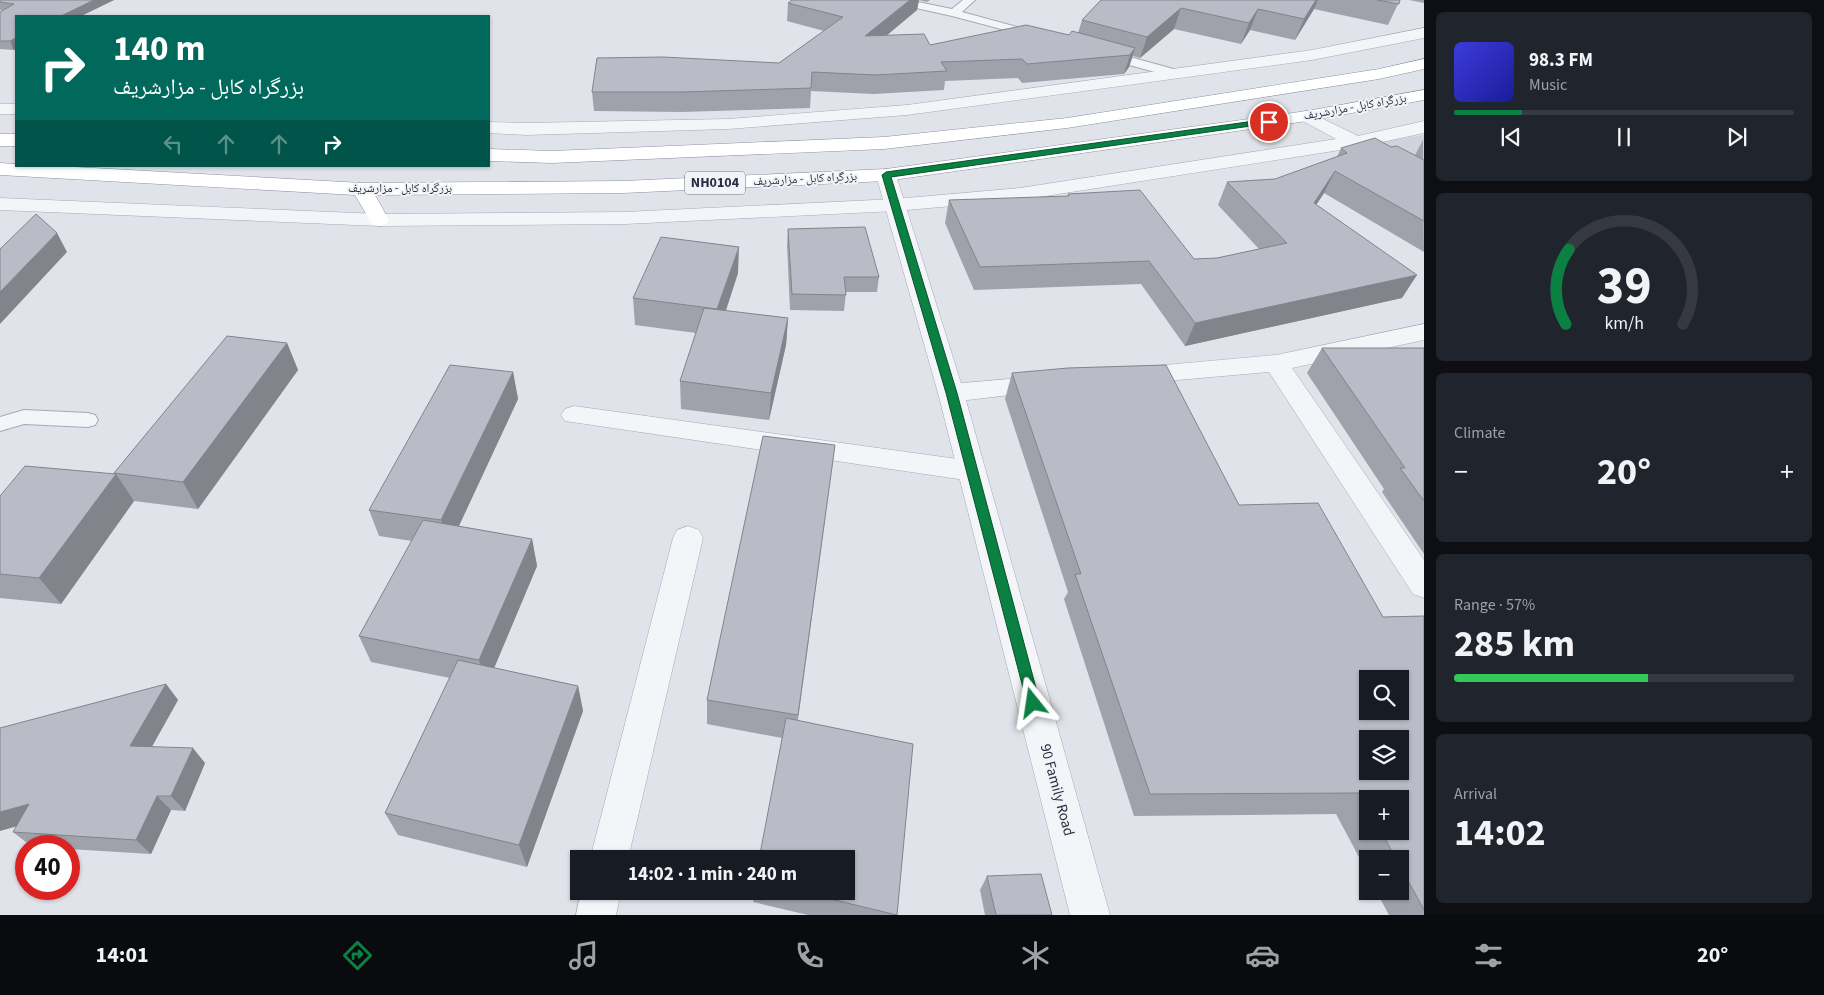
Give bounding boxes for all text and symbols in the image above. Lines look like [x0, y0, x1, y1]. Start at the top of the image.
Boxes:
text: 140 m [113, 24, 205, 74]
icon: right [30, 35, 95, 100]
text: 98.3 FM [1529, 47, 1593, 74]
text: بزرگراه کابل - مزارشریف [113, 71, 304, 103]
text: Music [1529, 74, 1567, 96]
street label: بزرگراه کابل - مزارشریف [1302, 90, 1408, 124]
pin [1248, 101, 1290, 143]
icon: arrive [1255, 108, 1283, 136]
icon: previous [1497, 123, 1525, 151]
icon: pause [1610, 123, 1638, 151]
icon: next [1723, 123, 1751, 151]
icon: left [159, 130, 187, 158]
icon: ahead [212, 130, 240, 158]
icon: ahead [265, 130, 293, 158]
icon: right [318, 130, 346, 158]
street label: بزرگراه کابل - مزارشریف [753, 168, 857, 190]
road number: NH0104 [685, 172, 745, 194]
street label: بزرگراه کابل - مزارشریف [348, 180, 452, 197]
text: 39 [1597, 250, 1651, 324]
text: km/h [1604, 311, 1644, 336]
text: Climate [1454, 422, 1505, 444]
text: 20° [1597, 445, 1651, 499]
text: − [1454, 452, 1468, 492]
text: + [1780, 452, 1794, 492]
text: Range · 57% [1454, 594, 1535, 616]
text: 285 km [1454, 617, 1575, 671]
map controls [1359, 670, 1409, 900]
button: search [1359, 670, 1409, 720]
position arrow [1006, 676, 1058, 728]
button: layers [1359, 730, 1409, 780]
street label: 90 Family Road [1035, 742, 1079, 838]
text: Arrival [1454, 783, 1497, 805]
button: + [1359, 790, 1409, 840]
text: 14:02 [1454, 806, 1546, 860]
speed limit sign: 40 [15, 835, 80, 900]
button: − [1359, 850, 1409, 900]
text: 14:02 · 1 min · 240 m [628, 861, 797, 888]
icon: directions [340, 938, 375, 973]
icon: music [566, 938, 601, 973]
icon: phone [792, 938, 827, 973]
icon: climate [1018, 938, 1053, 973]
icon: car [1245, 938, 1280, 973]
icon: filters [1471, 938, 1506, 973]
text: 14:01 [96, 939, 149, 971]
text: 20° [1697, 939, 1728, 971]

